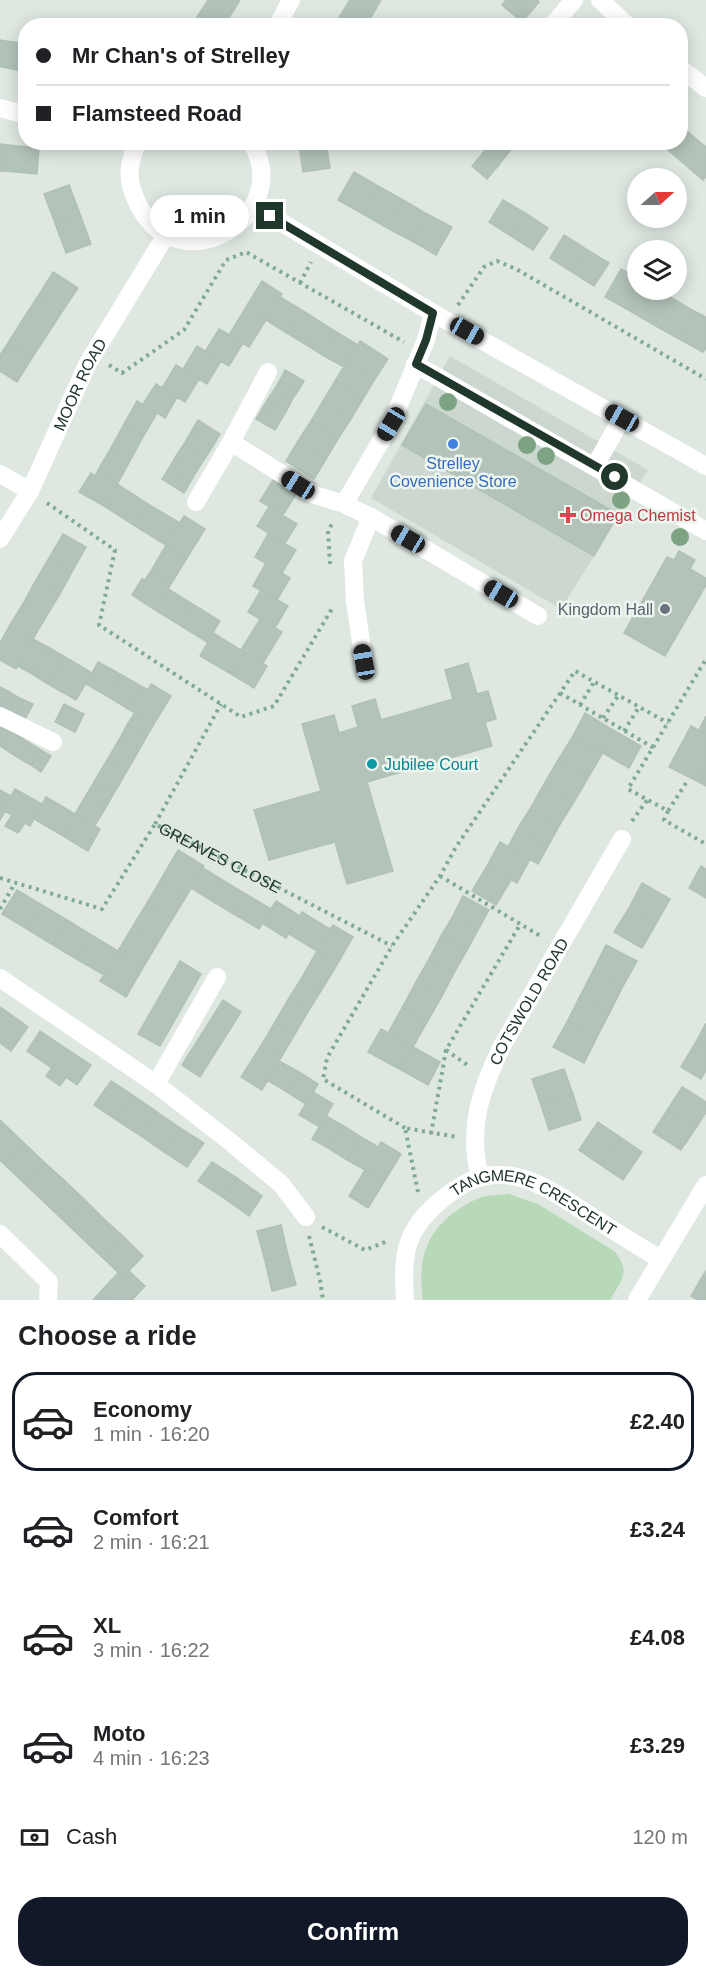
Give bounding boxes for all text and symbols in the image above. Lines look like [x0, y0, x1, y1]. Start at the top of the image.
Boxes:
text: Mr Chan's of Strelley [72, 43, 290, 68]
text: Flamsteed Road [72, 101, 242, 126]
north arrow [627, 168, 687, 228]
map controls [627, 168, 687, 300]
callout: 1 min [150, 195, 249, 237]
route end [256, 202, 283, 229]
text: 1 min [173, 205, 226, 227]
button: layers [627, 240, 687, 300]
car [447, 314, 487, 348]
street label: MOOR ROAD [50, 336, 110, 434]
car [602, 401, 642, 435]
car [374, 404, 408, 444]
marker: Strelley Covenience Store [446, 437, 460, 451]
place label: Strelley Covenience Store [389, 455, 517, 490]
route start [601, 463, 628, 490]
car [278, 468, 318, 502]
place label: Omega Chemist [580, 507, 696, 524]
marker: Omega Chemist [561, 508, 575, 522]
car [388, 522, 428, 556]
car [481, 577, 521, 611]
place label: Kingdom Hall [558, 601, 653, 618]
marker: Kingdom Hall [658, 602, 672, 616]
car [352, 643, 376, 681]
place label: Jubilee Court [384, 756, 479, 773]
marker: Jubilee Court [365, 757, 379, 771]
street label: GREAVES CLOSE [156, 820, 284, 896]
street label: COTSWOLD ROAD [486, 935, 572, 1068]
street label: TANGMERE CRESCENT [447, 1167, 619, 1239]
text: Choose a ride [18, 1321, 197, 1351]
icon: car [21, 1395, 75, 1449]
text: Economy [93, 1397, 192, 1422]
text: £2.40 [630, 1409, 685, 1434]
text: 1 min · 16:20 [93, 1423, 210, 1445]
icon: car [21, 1503, 75, 1557]
text: Comfort [93, 1505, 179, 1530]
text: £3.24 [630, 1517, 685, 1542]
text: 2 min · 16:21 [93, 1531, 210, 1553]
icon: car [21, 1611, 75, 1665]
text: XL [93, 1613, 121, 1638]
text: £4.08 [630, 1625, 685, 1650]
text: 3 min · 16:22 [93, 1639, 210, 1661]
icon: car [21, 1719, 75, 1773]
text: Moto [93, 1721, 146, 1746]
text: £3.29 [630, 1733, 685, 1758]
text: 4 min · 16:23 [93, 1747, 210, 1769]
icon: cash [18, 1821, 51, 1854]
text: Cash [66, 1824, 117, 1849]
text: 120 m [632, 1826, 688, 1848]
button: Confirm [18, 1897, 688, 1966]

